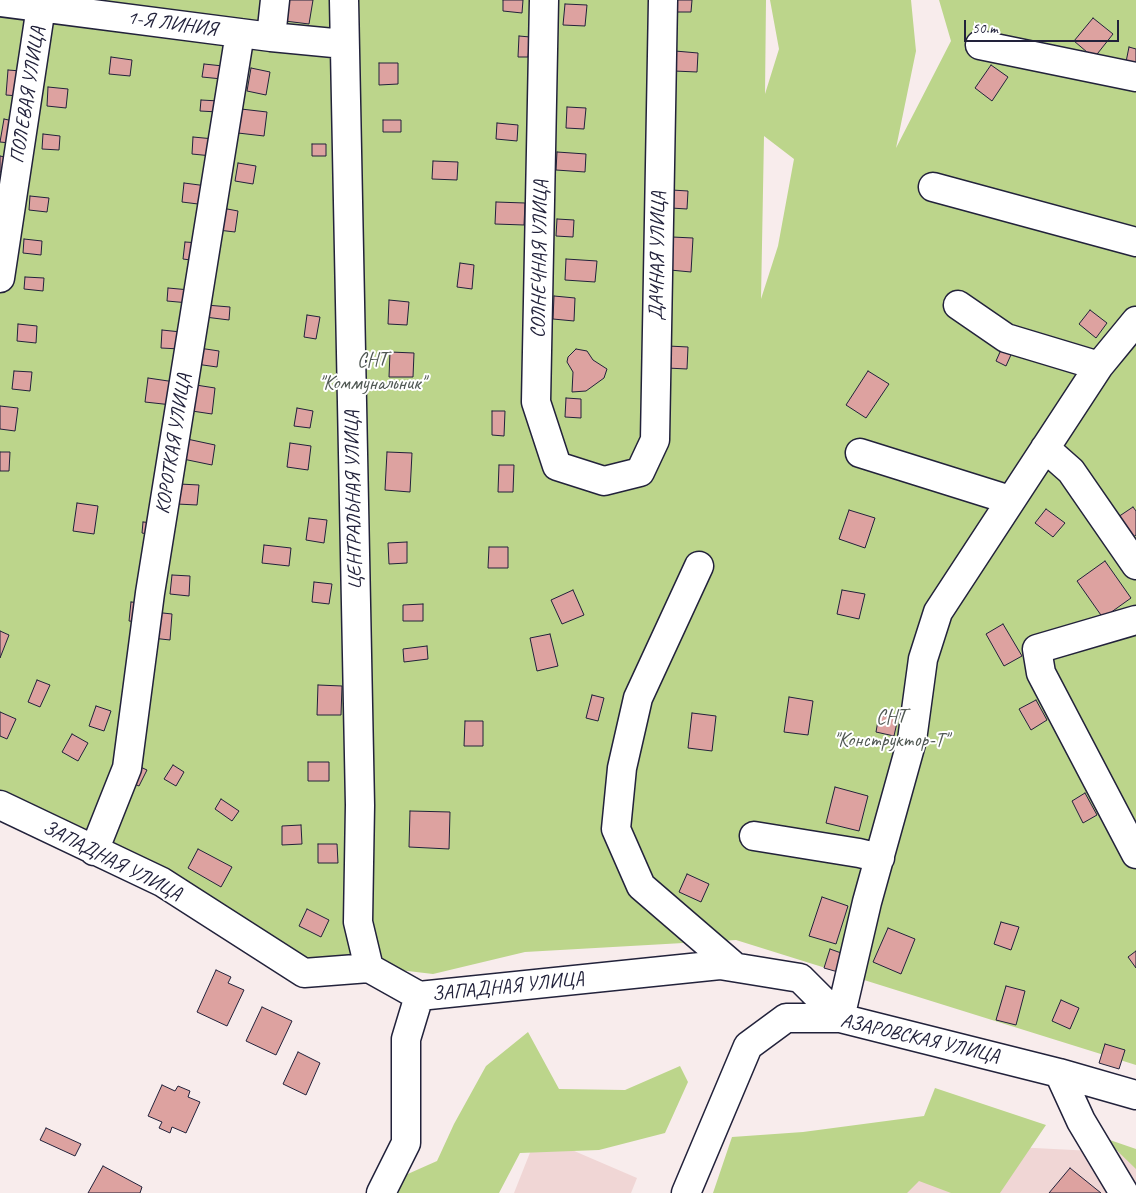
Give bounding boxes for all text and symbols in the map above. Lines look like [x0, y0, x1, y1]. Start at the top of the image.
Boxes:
street label: 1-Я ЛИНИЯ [126, 6, 218, 42]
scale bar [966, 10, 1121, 42]
text: 50 m [972, 19, 998, 38]
street label: ПОЛЕВАЯ УЛИЦА [5, 25, 51, 165]
street label: СОЛНЕЧНАЯ УЛИЦА [527, 180, 553, 338]
street label: ДАЧНАЯ УЛИЦА [645, 191, 671, 321]
park label: СНТ "Коммунальник" [319, 349, 425, 396]
street label: КОРОТКАЯ УЛИЦА [151, 372, 197, 516]
street label: ЦЕНТРАЛЬНАЯ УЛИЦА [340, 410, 368, 590]
park label: СНТ "Конструктор-Т" [833, 706, 949, 753]
street label: ЗАПАДНАЯ УЛИЦА [38, 816, 186, 906]
street label: ЗАПАДНАЯ УЛИЦА [431, 967, 585, 1007]
street label: АЗАРОВСКАЯ УЛИЦА [838, 1009, 1002, 1069]

